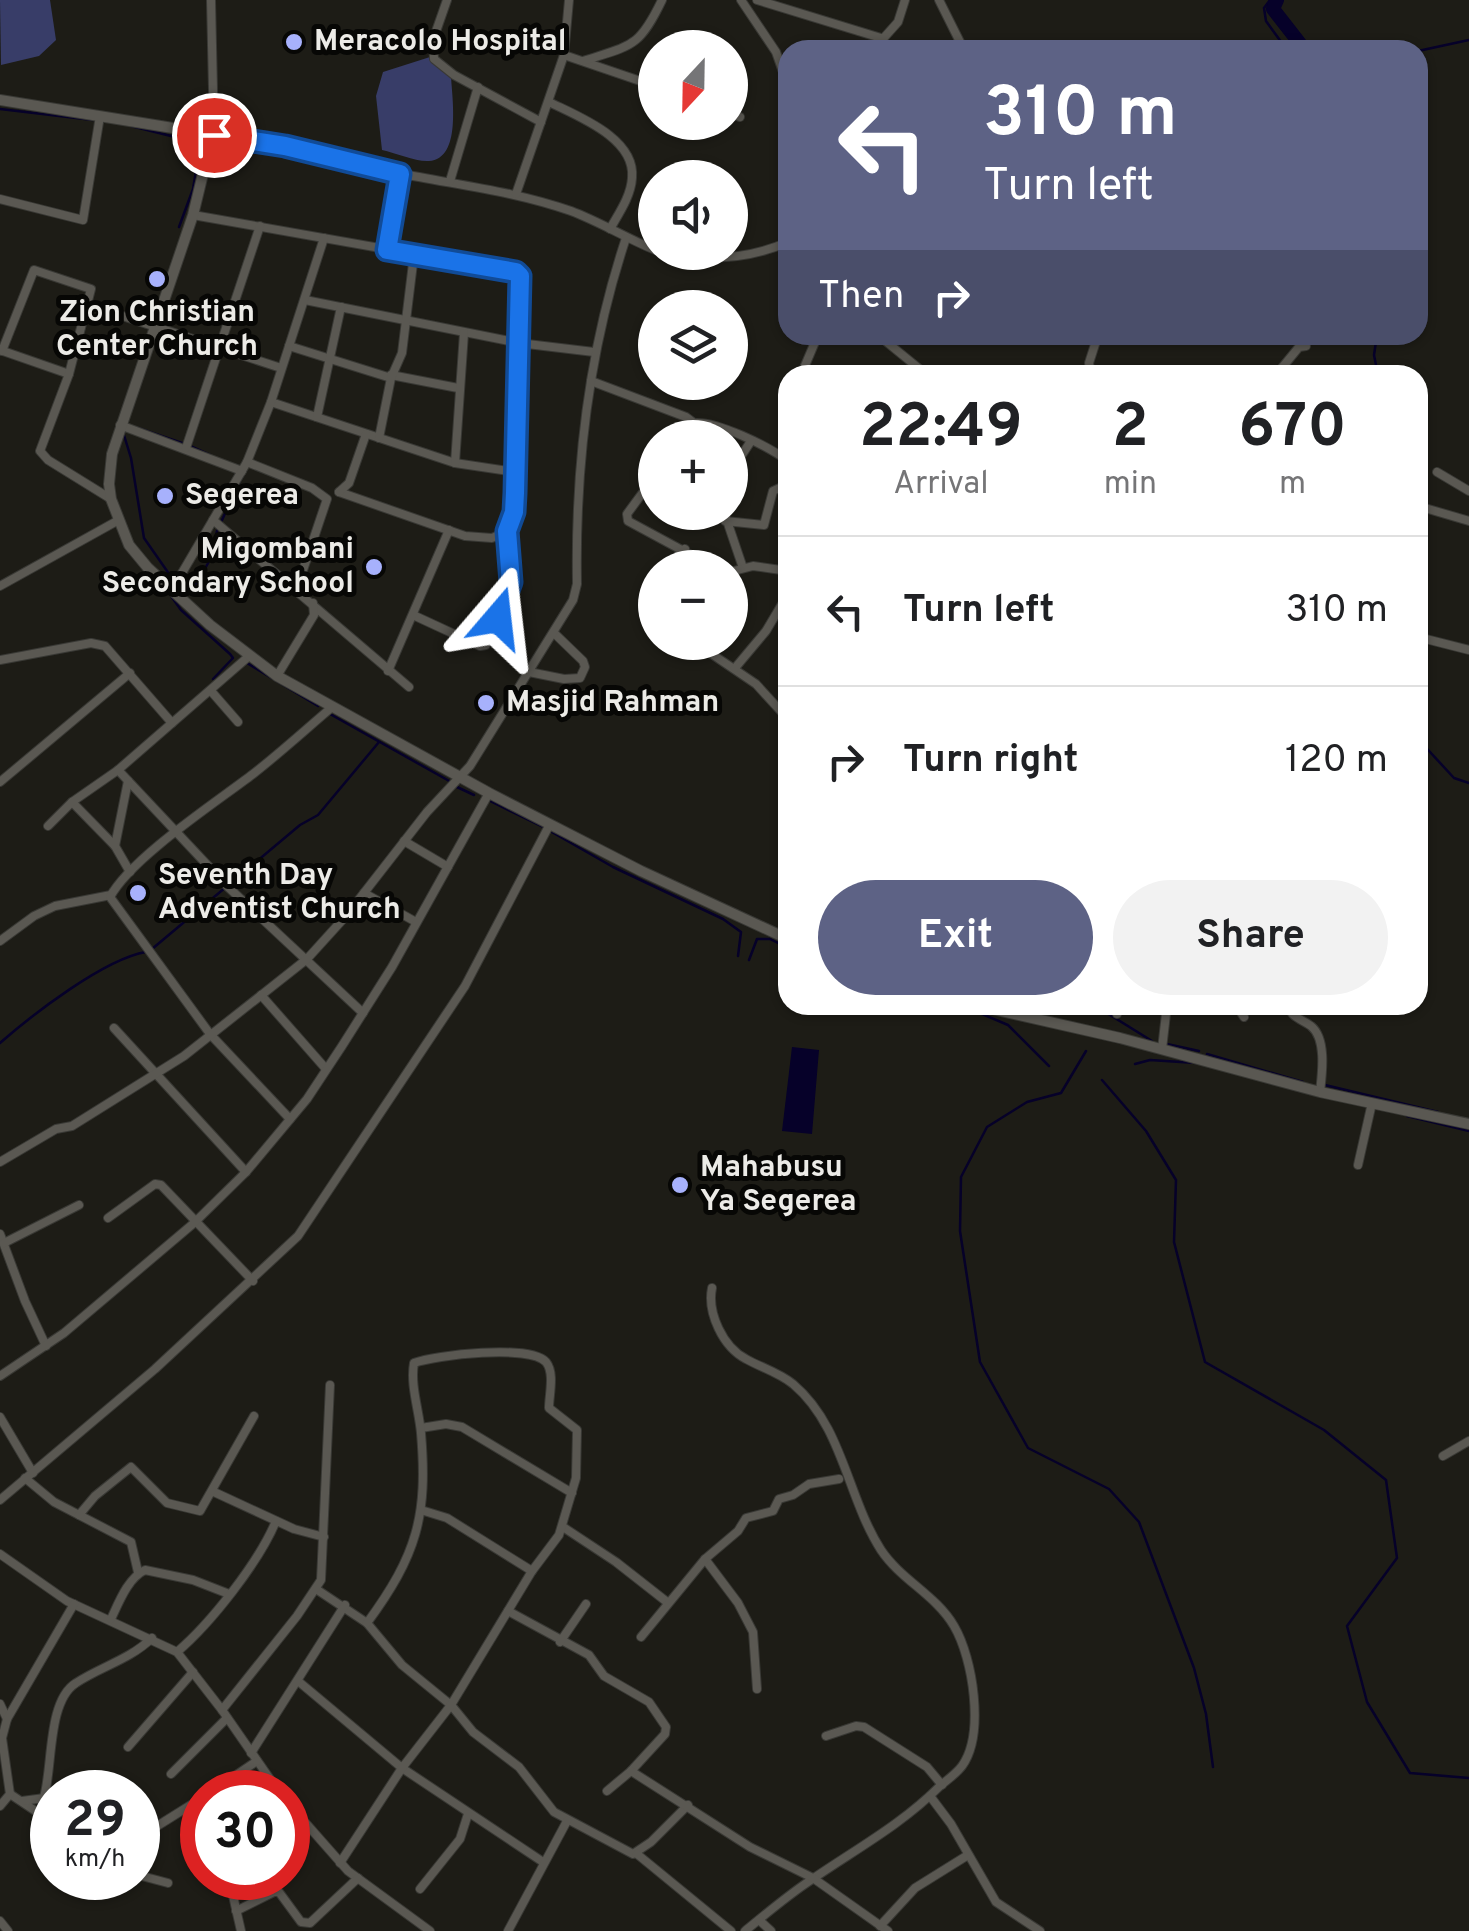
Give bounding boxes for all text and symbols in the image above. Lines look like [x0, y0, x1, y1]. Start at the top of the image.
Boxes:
place label: Meracolo Hospital [314, 24, 567, 61]
north arrow [638, 30, 748, 140]
map controls [638, 30, 748, 660]
marker: Meracolo Hospital [283, 31, 305, 53]
text: 310 m [983, 72, 1178, 161]
icon: left [818, 80, 948, 210]
pin [172, 93, 257, 178]
icon: arrive [187, 108, 242, 163]
text: Turn left [983, 159, 1154, 216]
button: sound [638, 160, 748, 270]
marker: Zion Christian Center Church [146, 268, 168, 290]
icon: right [924, 270, 979, 325]
text: Then [818, 273, 904, 322]
button: layers [638, 290, 748, 400]
place label: Zion Christian Center Church [56, 295, 258, 366]
text: 22:49 [859, 392, 1023, 468]
text: 2 [1112, 392, 1149, 468]
text: 670 [1238, 392, 1347, 468]
button: + [638, 420, 748, 530]
text: Arrival [893, 465, 989, 505]
text: min [1104, 465, 1157, 505]
text: m [1279, 465, 1306, 505]
place label: Segerea [185, 478, 299, 515]
marker: Segerea [154, 485, 176, 507]
place label: Migombani Secondary School [102, 532, 354, 603]
button: − [638, 550, 748, 660]
marker: Migombani Secondary School [363, 556, 385, 578]
position arrow [446, 566, 550, 670]
icon: left [818, 584, 873, 639]
text: Turn left [903, 587, 1055, 636]
text: 310 m [1286, 587, 1388, 636]
place label: Masjid Rahman [506, 685, 719, 722]
marker: Masjid Rahman [475, 692, 497, 714]
icon: right [818, 734, 873, 789]
text: Turn right [903, 737, 1078, 786]
text: 120 m [1285, 737, 1388, 786]
place label: Seventh Day Adventist Church [158, 858, 401, 929]
button: Exit [818, 880, 1093, 995]
button: Share [1113, 880, 1388, 995]
marker: Seventh Day Adventist Church [127, 882, 149, 904]
place label: Mahabusu Ya Segerea [700, 1150, 856, 1221]
marker: Mahabusu Ya Segerea [669, 1174, 691, 1196]
speed limit sign: 30 [180, 1770, 310, 1900]
text: 29 [64, 1791, 126, 1854]
text: km/h [65, 1844, 125, 1876]

